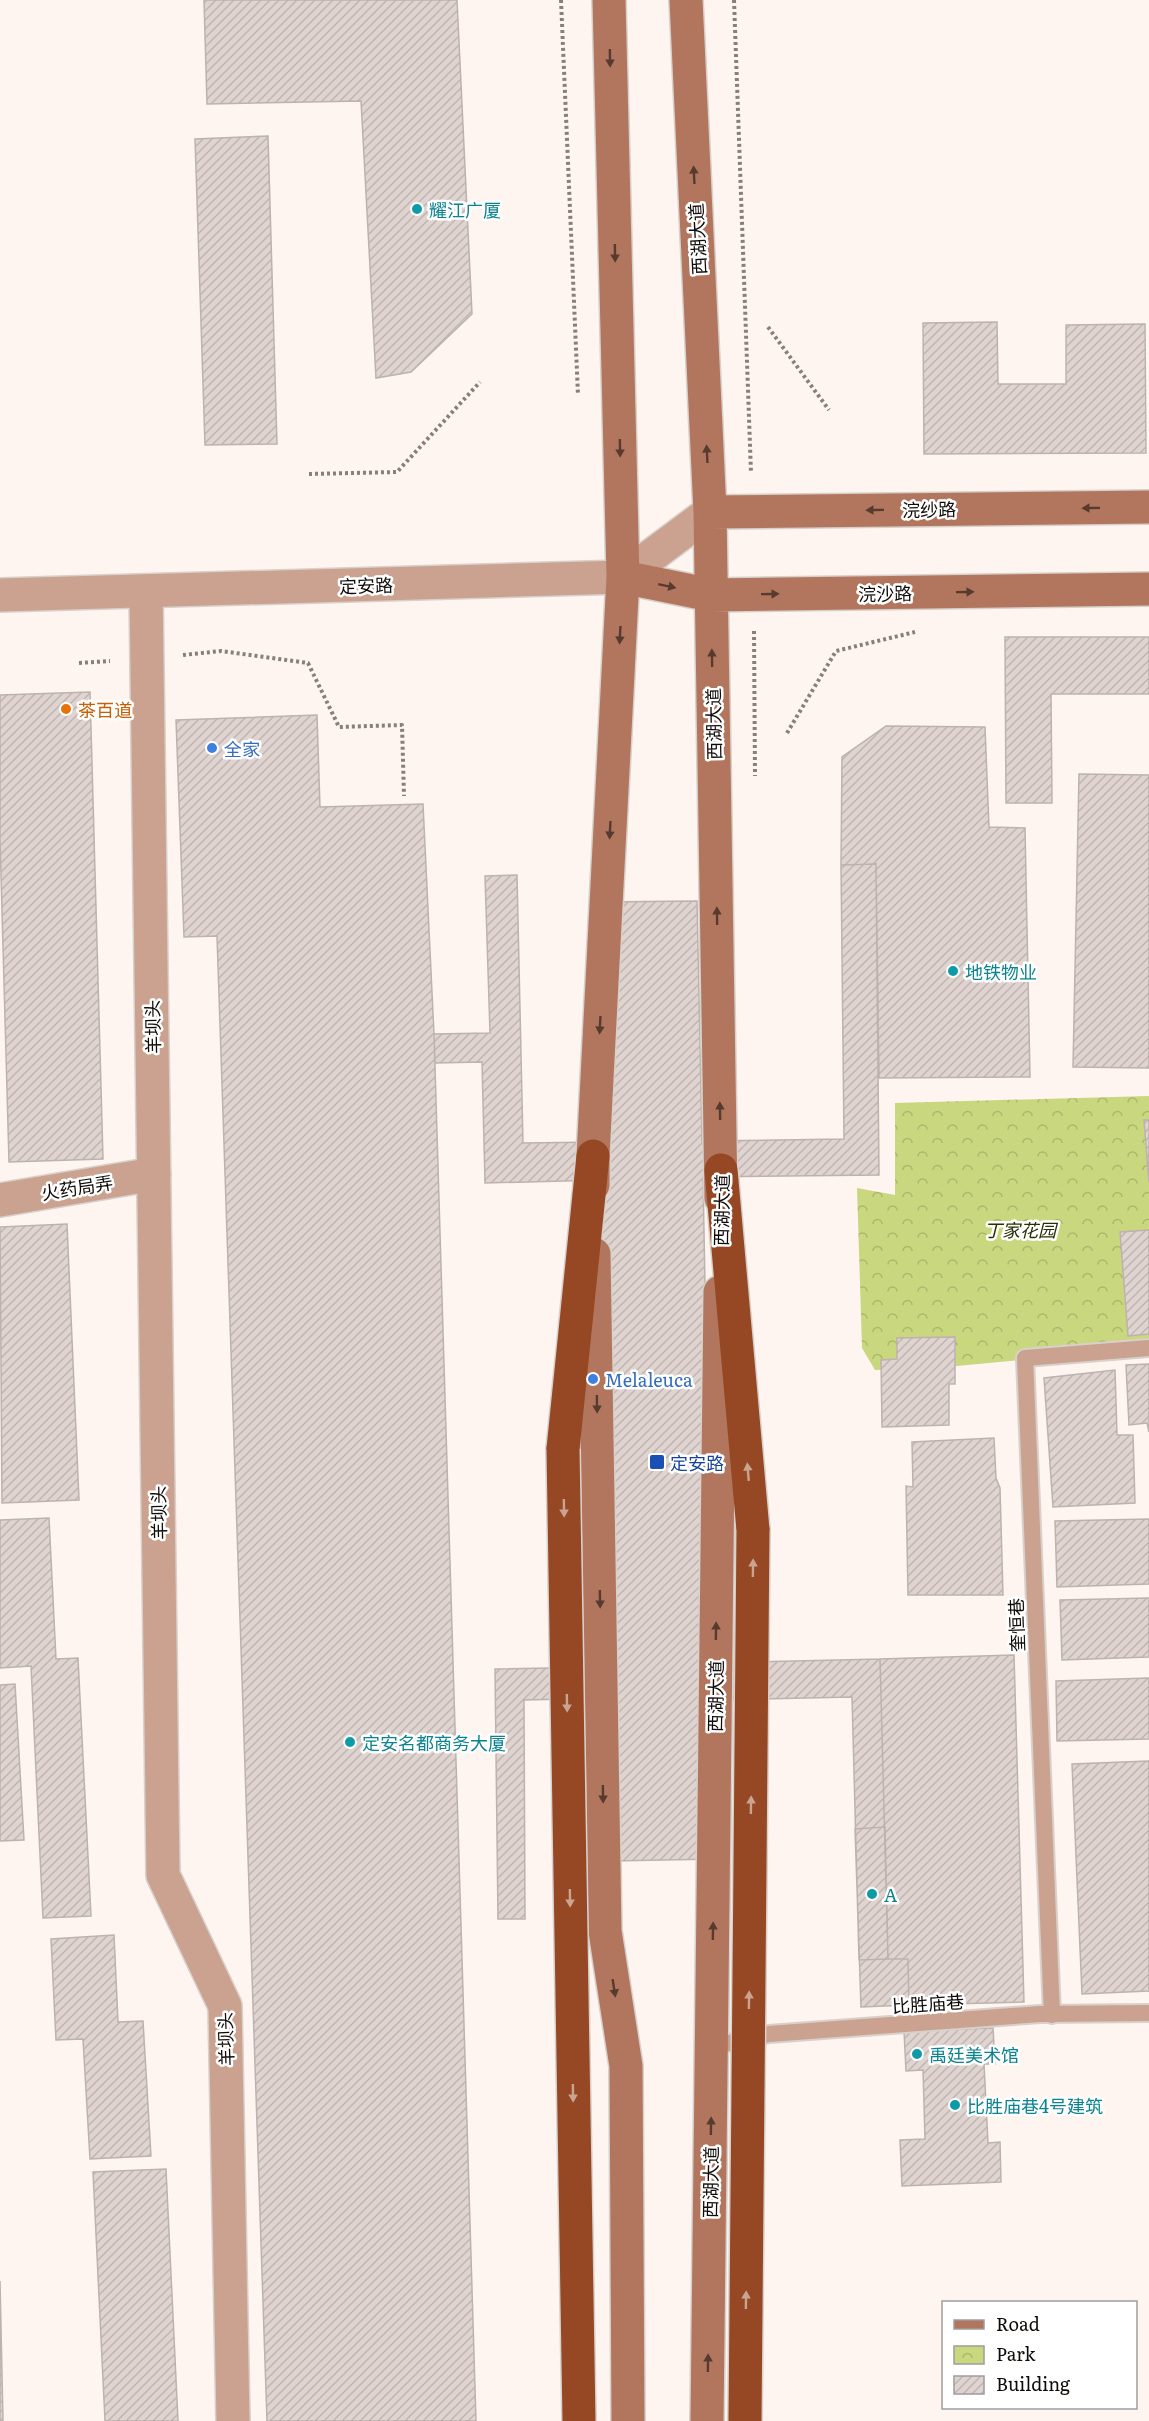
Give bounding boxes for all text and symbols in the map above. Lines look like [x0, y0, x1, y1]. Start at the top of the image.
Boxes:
one-way arrow [606, 49, 615, 68]
one-way arrow [690, 165, 699, 184]
place label: 耀江广厦 [429, 196, 501, 223]
marker: 耀江广厦 [410, 202, 424, 216]
street label: 西湖大道 [682, 202, 712, 276]
one-way arrow [611, 244, 620, 263]
one-way arrow [615, 439, 625, 458]
one-way arrow [703, 444, 712, 463]
street label: 浣纱路 [902, 495, 956, 523]
one-way arrow [1081, 503, 1100, 512]
one-way arrow [865, 505, 884, 514]
street label: 定安路 [339, 571, 393, 599]
street label: 浣沙路 [858, 579, 912, 607]
one-way arrow [658, 582, 677, 591]
one-way arrow [955, 587, 974, 597]
one-way arrow [760, 589, 779, 599]
one-way arrow [616, 626, 625, 645]
one-way arrow [707, 649, 717, 668]
street label: 西湖大道 [699, 688, 727, 760]
place label: 茶百道 [78, 696, 132, 723]
marker: 茶百道 [59, 702, 73, 716]
place label: 全家 [224, 735, 260, 762]
marker: 全家 [205, 741, 219, 755]
one-way arrow [605, 821, 615, 840]
one-way arrow [712, 907, 722, 926]
place label: 地铁物业 [965, 958, 1037, 985]
marker: 地铁物业 [946, 964, 960, 978]
street label: 羊坝头 [138, 1000, 166, 1054]
one-way arrow [595, 1015, 604, 1034]
one-way arrow [715, 1102, 725, 1121]
street label: 火药局弄 [39, 1168, 115, 1206]
street label: 西湖大道 [707, 1174, 735, 1246]
park label: 丁家花园 [984, 1216, 1059, 1243]
place label: Melaleuca [605, 1366, 693, 1393]
marker: Melaleuca [586, 1372, 600, 1386]
one-way arrow [592, 1394, 601, 1413]
place label: 定安路 [670, 1449, 724, 1476]
marker: 定安路 [648, 1453, 666, 1471]
one-way arrow [743, 1462, 753, 1481]
street label: 羊坝头 [144, 1486, 172, 1540]
one-way arrow [559, 1498, 568, 1517]
one-way arrow [748, 1558, 758, 1577]
one-way arrow [595, 1589, 604, 1608]
street label: 奎恒巷 [1002, 1598, 1030, 1652]
one-way arrow [711, 1621, 721, 1640]
street label: 西湖大道 [701, 1660, 729, 1732]
one-way arrow [562, 1693, 572, 1712]
place label: 定安名都商务大厦 [362, 1729, 506, 1756]
marker: 定安名都商务大厦 [343, 1735, 357, 1749]
one-way arrow [598, 1784, 608, 1803]
one-way arrow [746, 1795, 756, 1814]
place label: A [884, 1881, 897, 1908]
marker: A [865, 1887, 879, 1901]
one-way arrow [565, 1888, 575, 1907]
one-way arrow [708, 1921, 718, 1940]
one-way arrow [609, 1979, 618, 1998]
street label: 比胜庙巷 [891, 1987, 965, 2019]
one-way arrow [744, 1990, 754, 2009]
street label: 羊坝头 [211, 2012, 239, 2066]
place label: 禹廷美术馆 [929, 2041, 1019, 2068]
marker: 禹廷美术馆 [910, 2047, 924, 2061]
one-way arrow [568, 2083, 578, 2102]
place label: 比胜庙巷4号建筑 [967, 2092, 1103, 2119]
marker: 比胜庙巷4号建筑 [948, 2098, 962, 2112]
one-way arrow [706, 2116, 715, 2135]
street label: 西湖大道 [696, 2146, 724, 2218]
one-way arrow [741, 2290, 751, 2309]
legend [942, 2301, 1137, 2409]
text: Road [996, 2310, 1040, 2337]
text: Park [996, 2340, 1037, 2367]
one-way arrow [703, 2353, 713, 2372]
text: Building [996, 2370, 1071, 2397]

